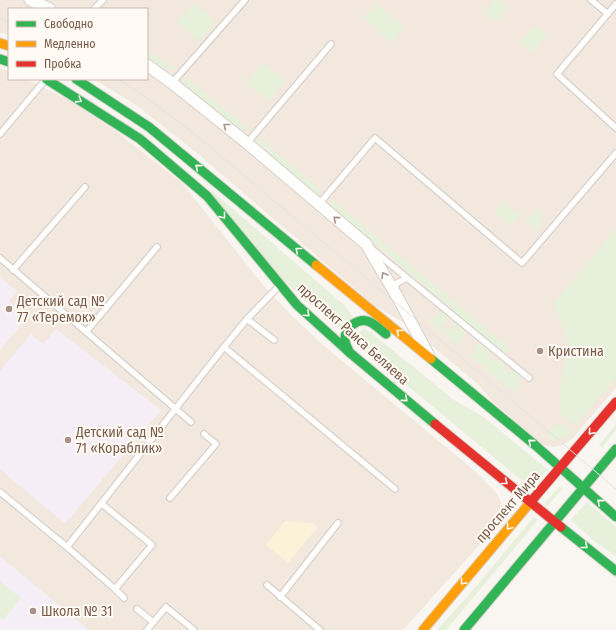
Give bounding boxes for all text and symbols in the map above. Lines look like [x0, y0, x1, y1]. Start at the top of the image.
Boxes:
legend [8, 8, 148, 80]
text: Свободно [44, 17, 93, 31]
text: Медленно [44, 37, 96, 51]
text: Пробка [44, 57, 82, 71]
one-way arrow [75, 96, 82, 103]
one-way arrow [223, 124, 230, 131]
one-way arrow [195, 165, 202, 172]
one-way arrow [219, 212, 226, 219]
one-way arrow [333, 216, 341, 223]
one-way arrow [295, 248, 303, 255]
one-way arrow [382, 272, 389, 279]
street label: проспект Раиса Беляева [294, 279, 412, 389]
place label: Детский сад № 77 «Теремок» [16, 293, 105, 326]
marker: Детский сад № 77 «Теремок» [4, 304, 14, 314]
one-way arrow [302, 309, 309, 316]
one-way arrow [396, 330, 403, 337]
place label: Кристина [548, 343, 604, 360]
marker: Кристина [535, 346, 545, 356]
one-way arrow [400, 394, 407, 401]
place label: Детский сад № 71 «Кораблик» [75, 424, 164, 457]
one-way arrow [588, 427, 595, 435]
marker: Детский сад № 71 «Кораблик» [63, 435, 73, 445]
one-way arrow [528, 440, 536, 447]
street label: проспект Мира [472, 467, 544, 546]
one-way arrow [500, 477, 507, 484]
one-way arrow [597, 500, 604, 507]
one-way arrow [507, 523, 514, 530]
one-way arrow [581, 541, 588, 548]
one-way arrow [460, 578, 467, 585]
place label: Школа № 31 [41, 603, 112, 620]
marker: Школа № 31 [28, 606, 38, 616]

